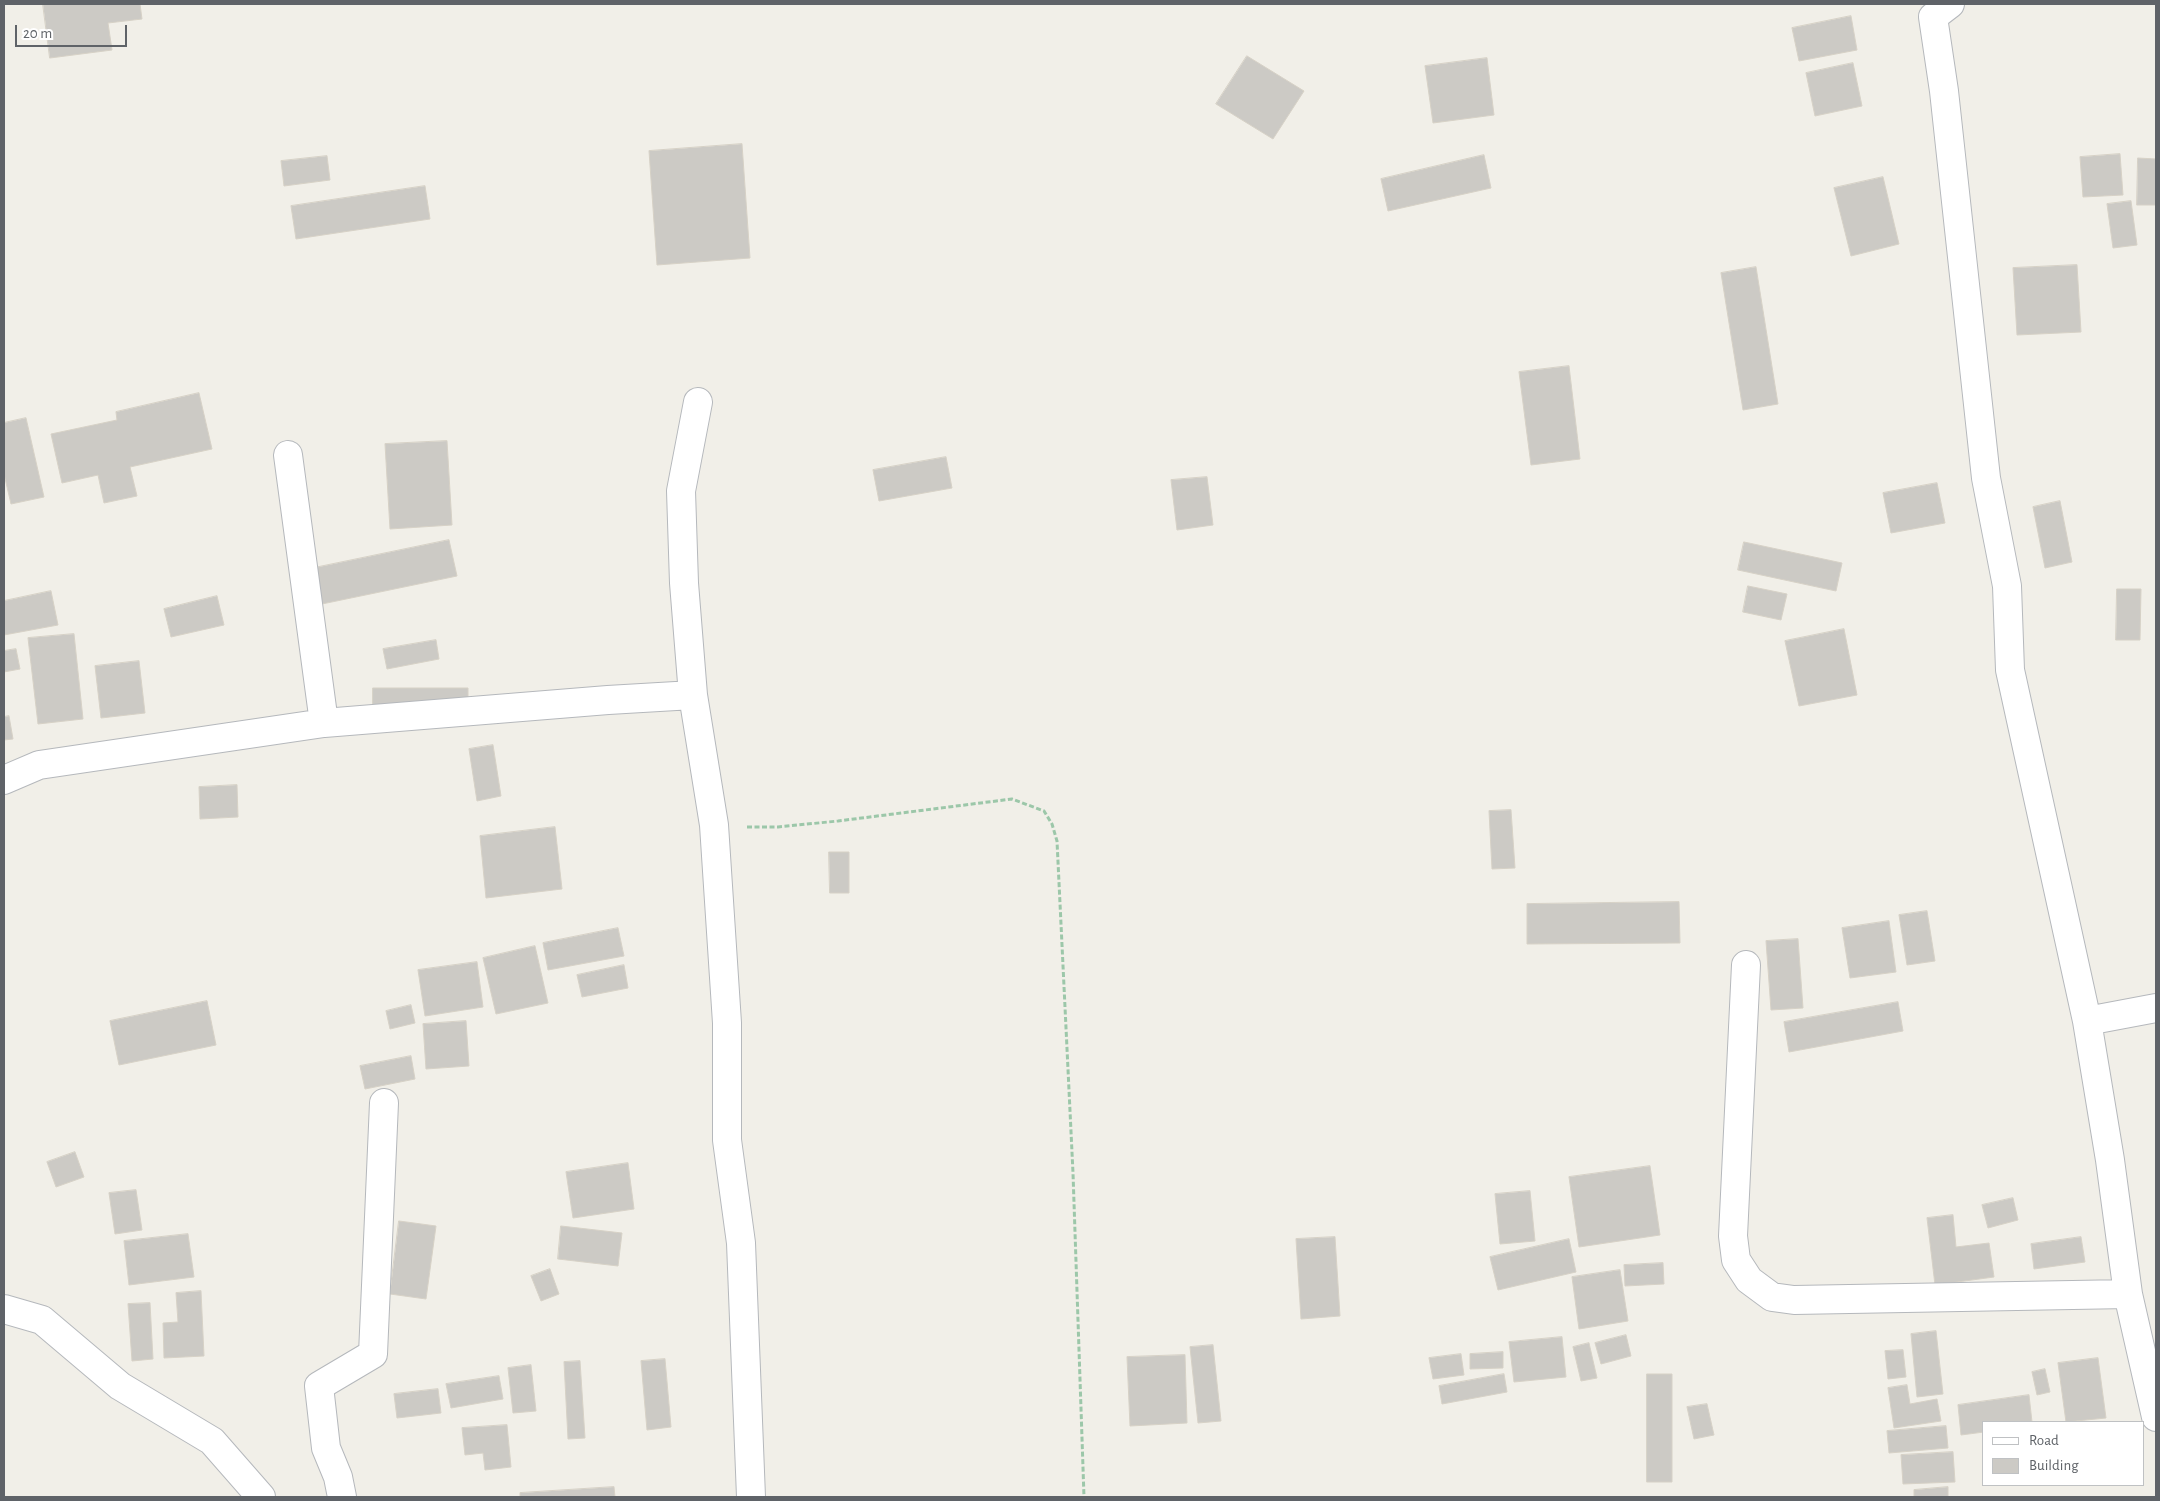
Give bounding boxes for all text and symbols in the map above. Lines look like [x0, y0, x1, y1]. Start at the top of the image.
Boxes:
scale bar [18, 15, 130, 47]
text: 20 m [23, 26, 52, 41]
legend [1982, 1421, 2145, 1486]
text: Road [2029, 1433, 2059, 1448]
text: Building [2029, 1458, 2079, 1473]

